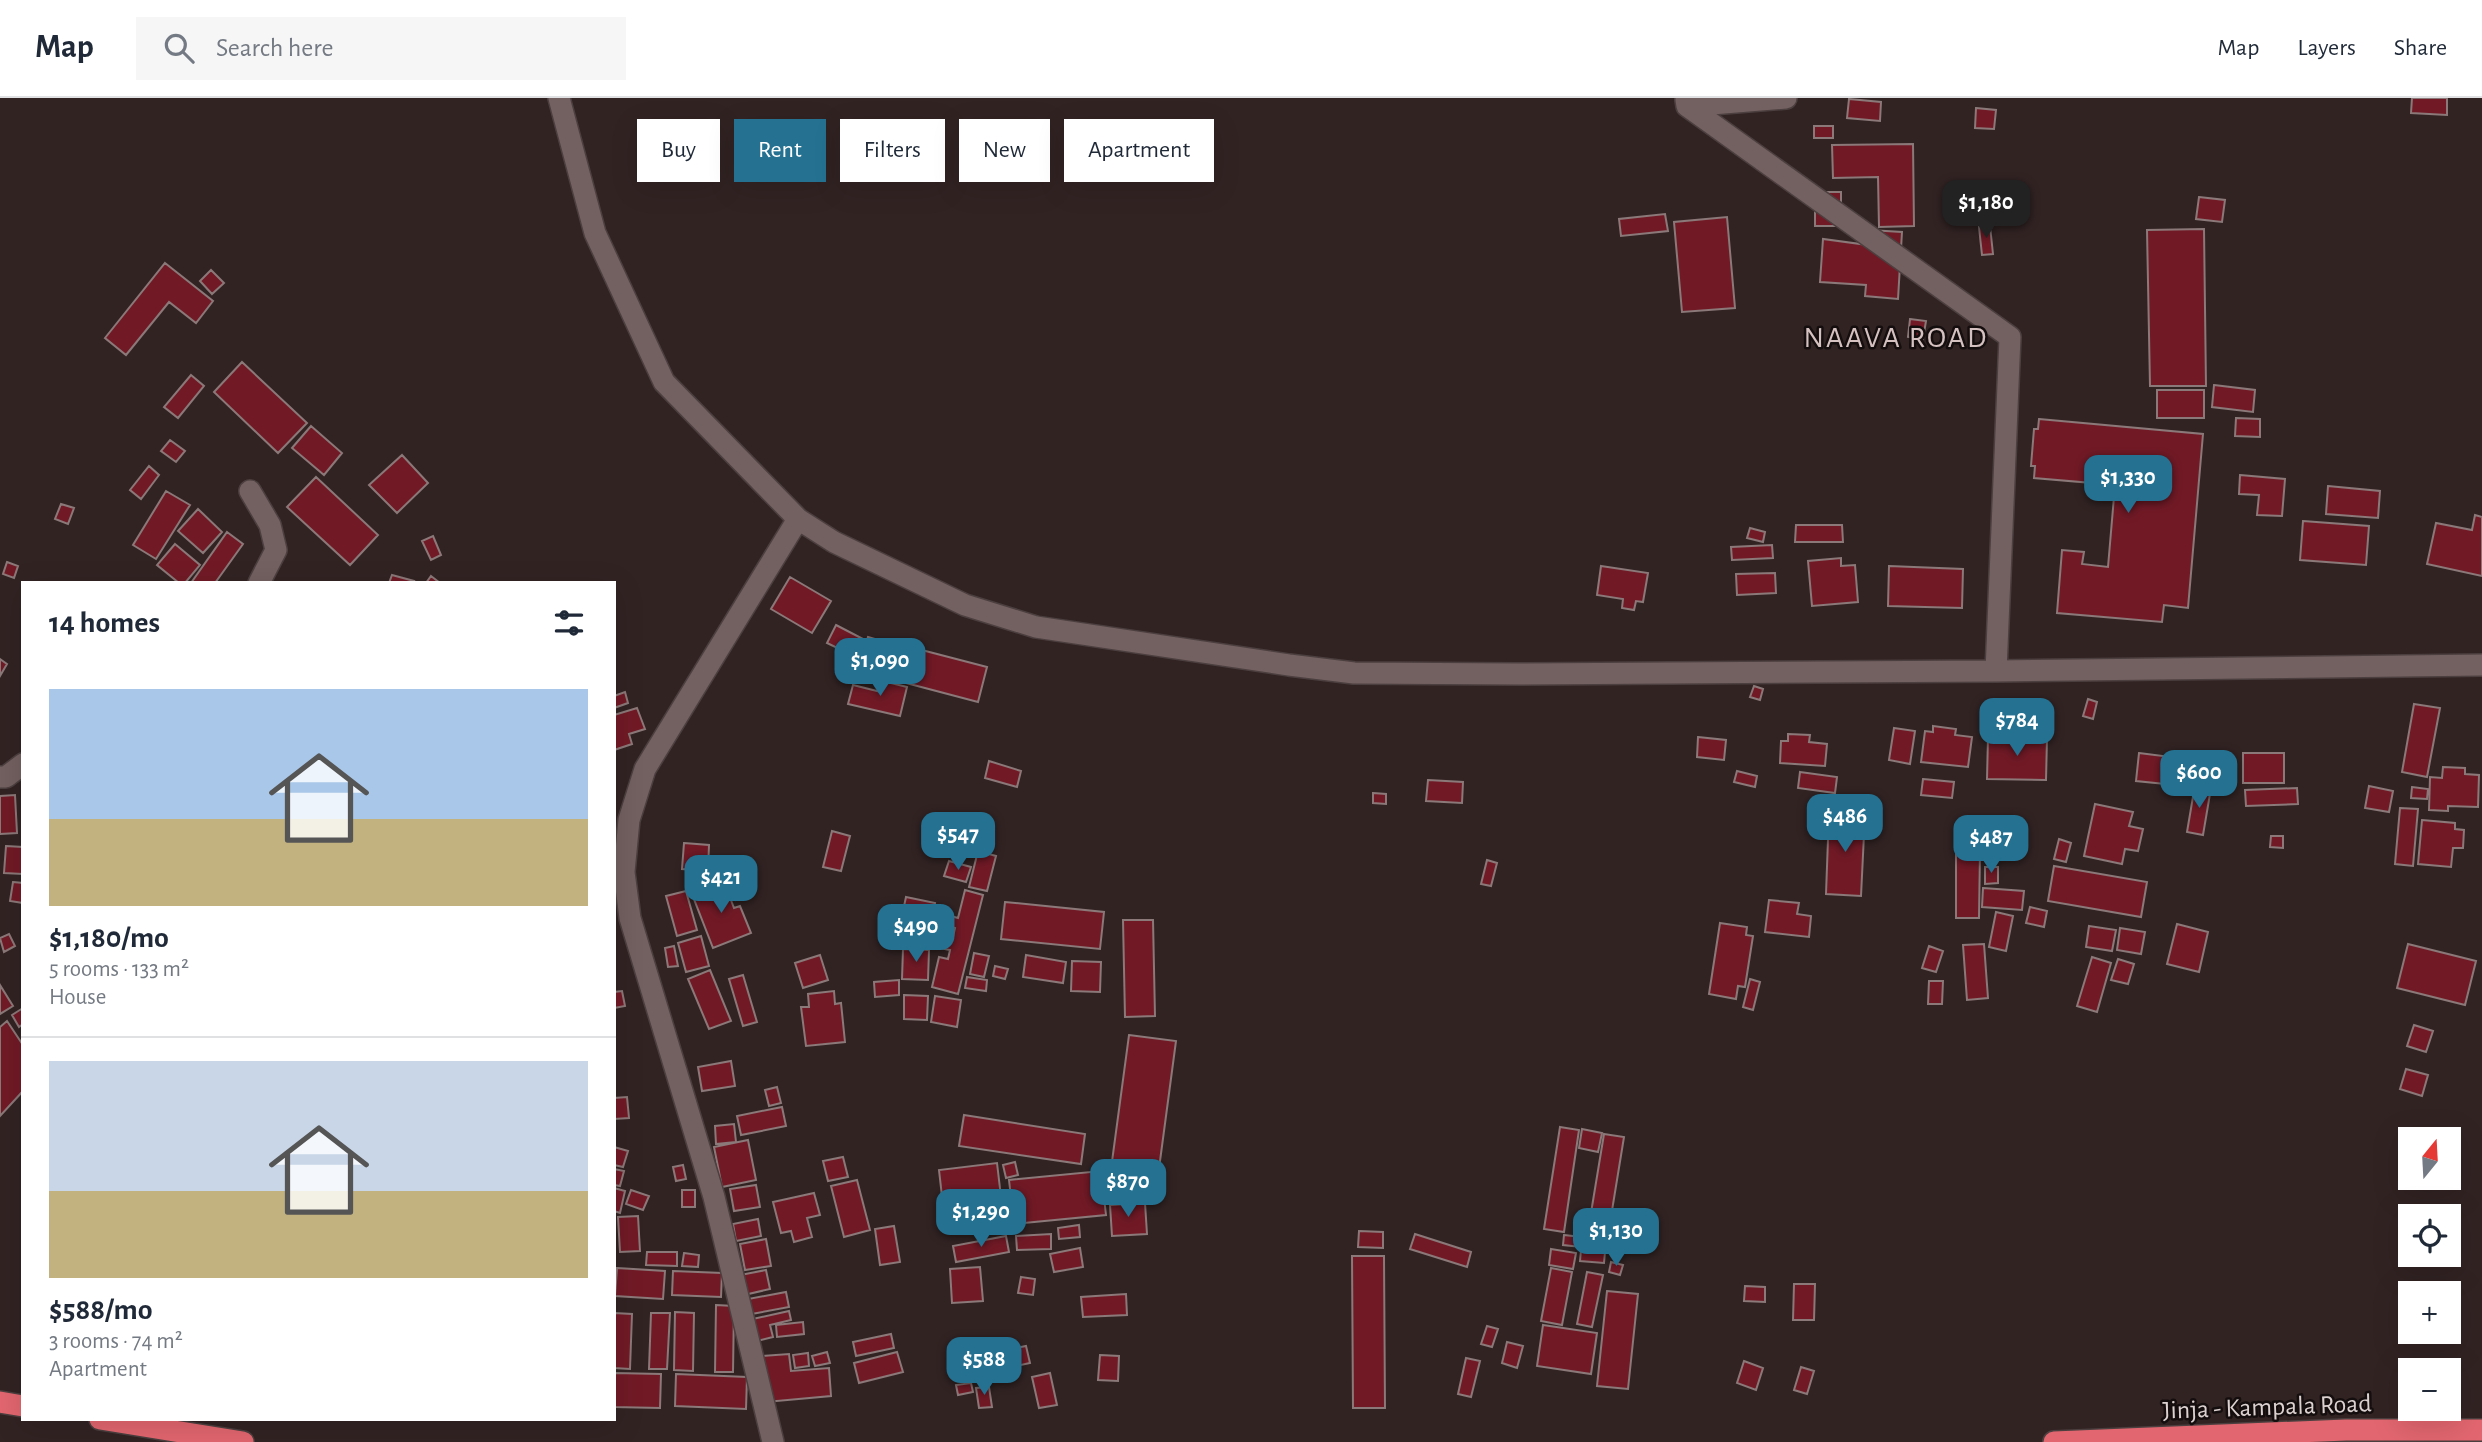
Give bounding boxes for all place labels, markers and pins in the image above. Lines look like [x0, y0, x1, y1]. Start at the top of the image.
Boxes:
pin: $1,180 [1929, 180, 2043, 240]
pin: $1,330 [2071, 456, 2185, 515]
pin: $1,090 [823, 638, 937, 698]
pin: $784 [1976, 698, 2058, 758]
pin: $600 [2158, 750, 2240, 810]
pin: $486 [1804, 794, 1886, 854]
pin: $547 [917, 812, 999, 872]
pin: $487 [1950, 816, 2032, 875]
pin: $421 [680, 856, 762, 915]
pin: $490 [875, 904, 957, 964]
pin: $870 [1087, 1160, 1169, 1219]
pin: $1,290 [924, 1190, 1038, 1249]
pin: $1,130 [1559, 1208, 1673, 1268]
pin: $588 [943, 1338, 1025, 1397]

